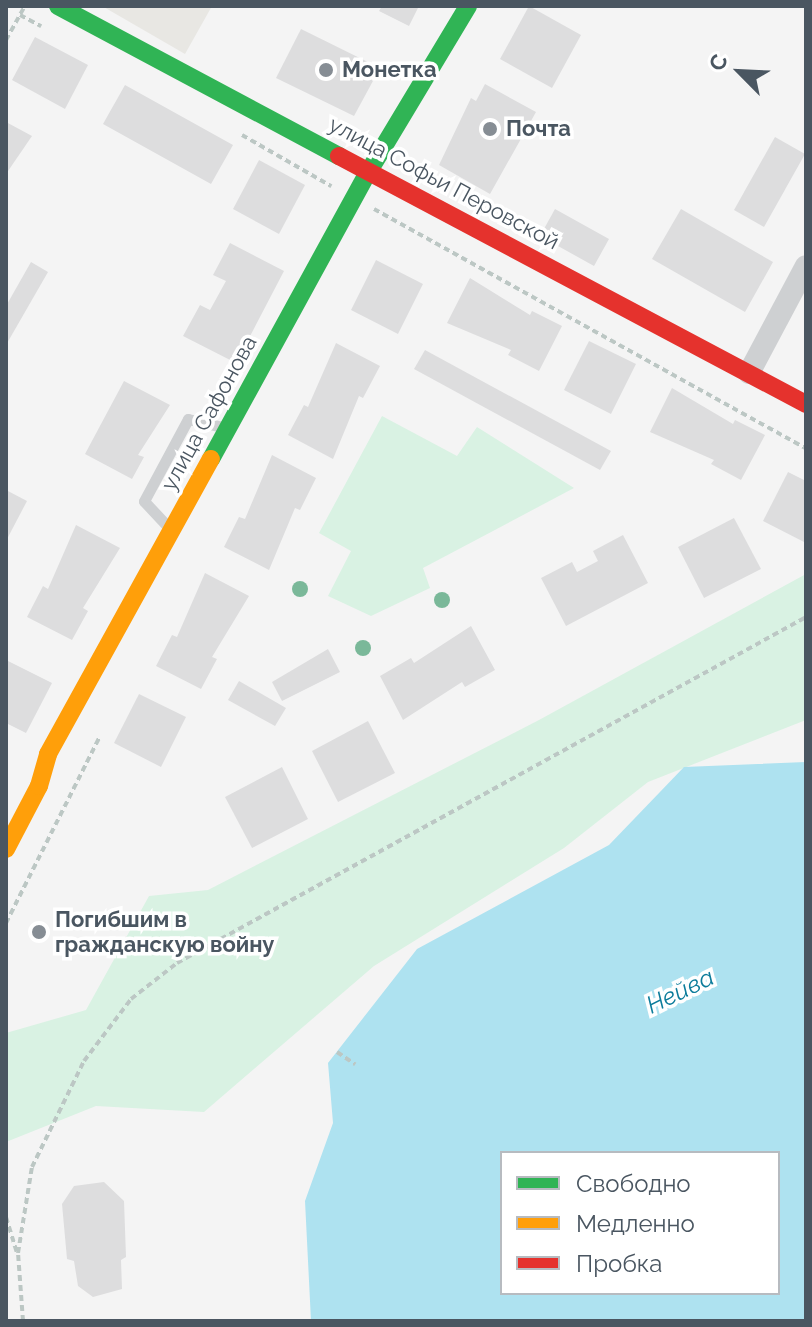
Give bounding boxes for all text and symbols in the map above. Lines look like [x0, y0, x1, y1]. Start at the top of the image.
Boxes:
north arrow [700, 32, 780, 112]
text: С [703, 50, 733, 74]
place label: Монетка [342, 57, 437, 83]
marker: Монетка [317, 61, 335, 79]
street label: улица Софьи Перовской [324, 111, 564, 255]
place label: Почта [506, 116, 571, 142]
marker: Почта [481, 120, 499, 138]
street label: улица Сафонова [156, 331, 262, 495]
place label: Погибшим в гражданскую войну [55, 906, 274, 958]
marker: Погибшим в гражданскую войну [30, 923, 48, 941]
water label: Нейва [641, 962, 719, 1020]
legend [500, 1151, 780, 1295]
text: Свободно [576, 1169, 691, 1198]
text: Медленно [576, 1209, 695, 1238]
text: Пробка [576, 1249, 662, 1278]

